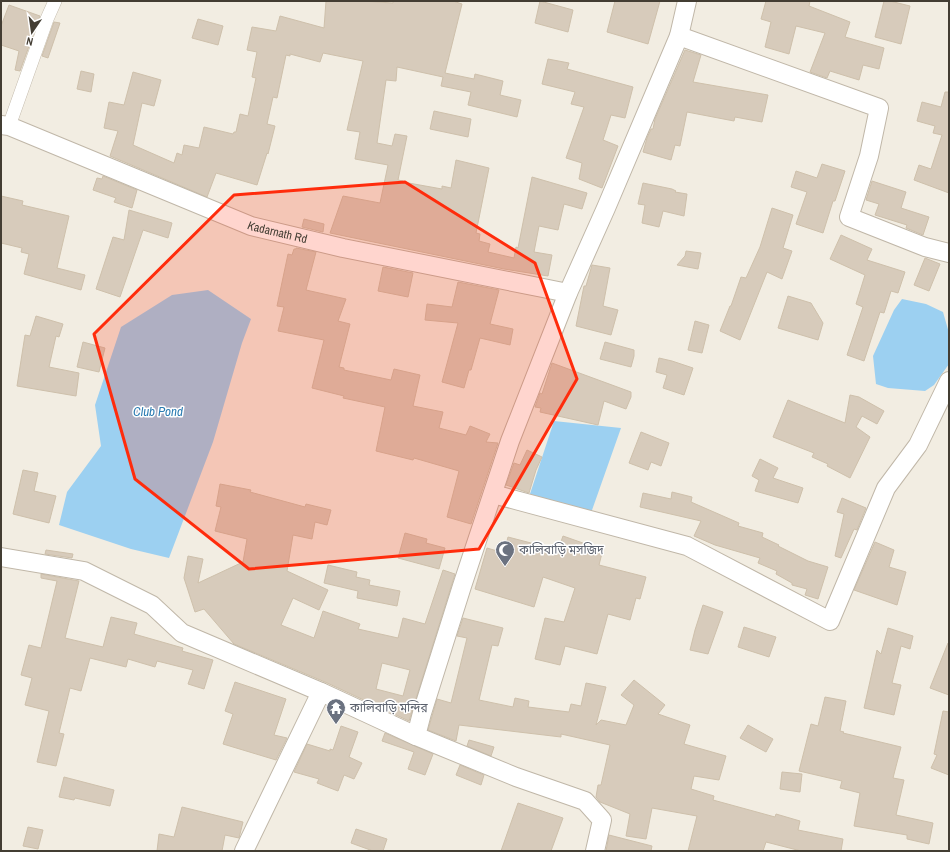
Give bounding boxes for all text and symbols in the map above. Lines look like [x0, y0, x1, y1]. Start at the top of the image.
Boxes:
north arrow [12, 12, 52, 52]
text: N [25, 34, 34, 49]
street label: Kadarnath Rd [245, 217, 309, 247]
water label: Club Pond [133, 403, 183, 420]
mosque icon: কালিবাড়ি মসজিদ [494, 539, 516, 567]
place label: কালিবাড়ি মসজিদ [518, 542, 604, 558]
temple icon: কালিবাড়ি মন্দির [325, 697, 347, 725]
place label: কালিবাড়ি মন্দির [349, 700, 428, 716]

